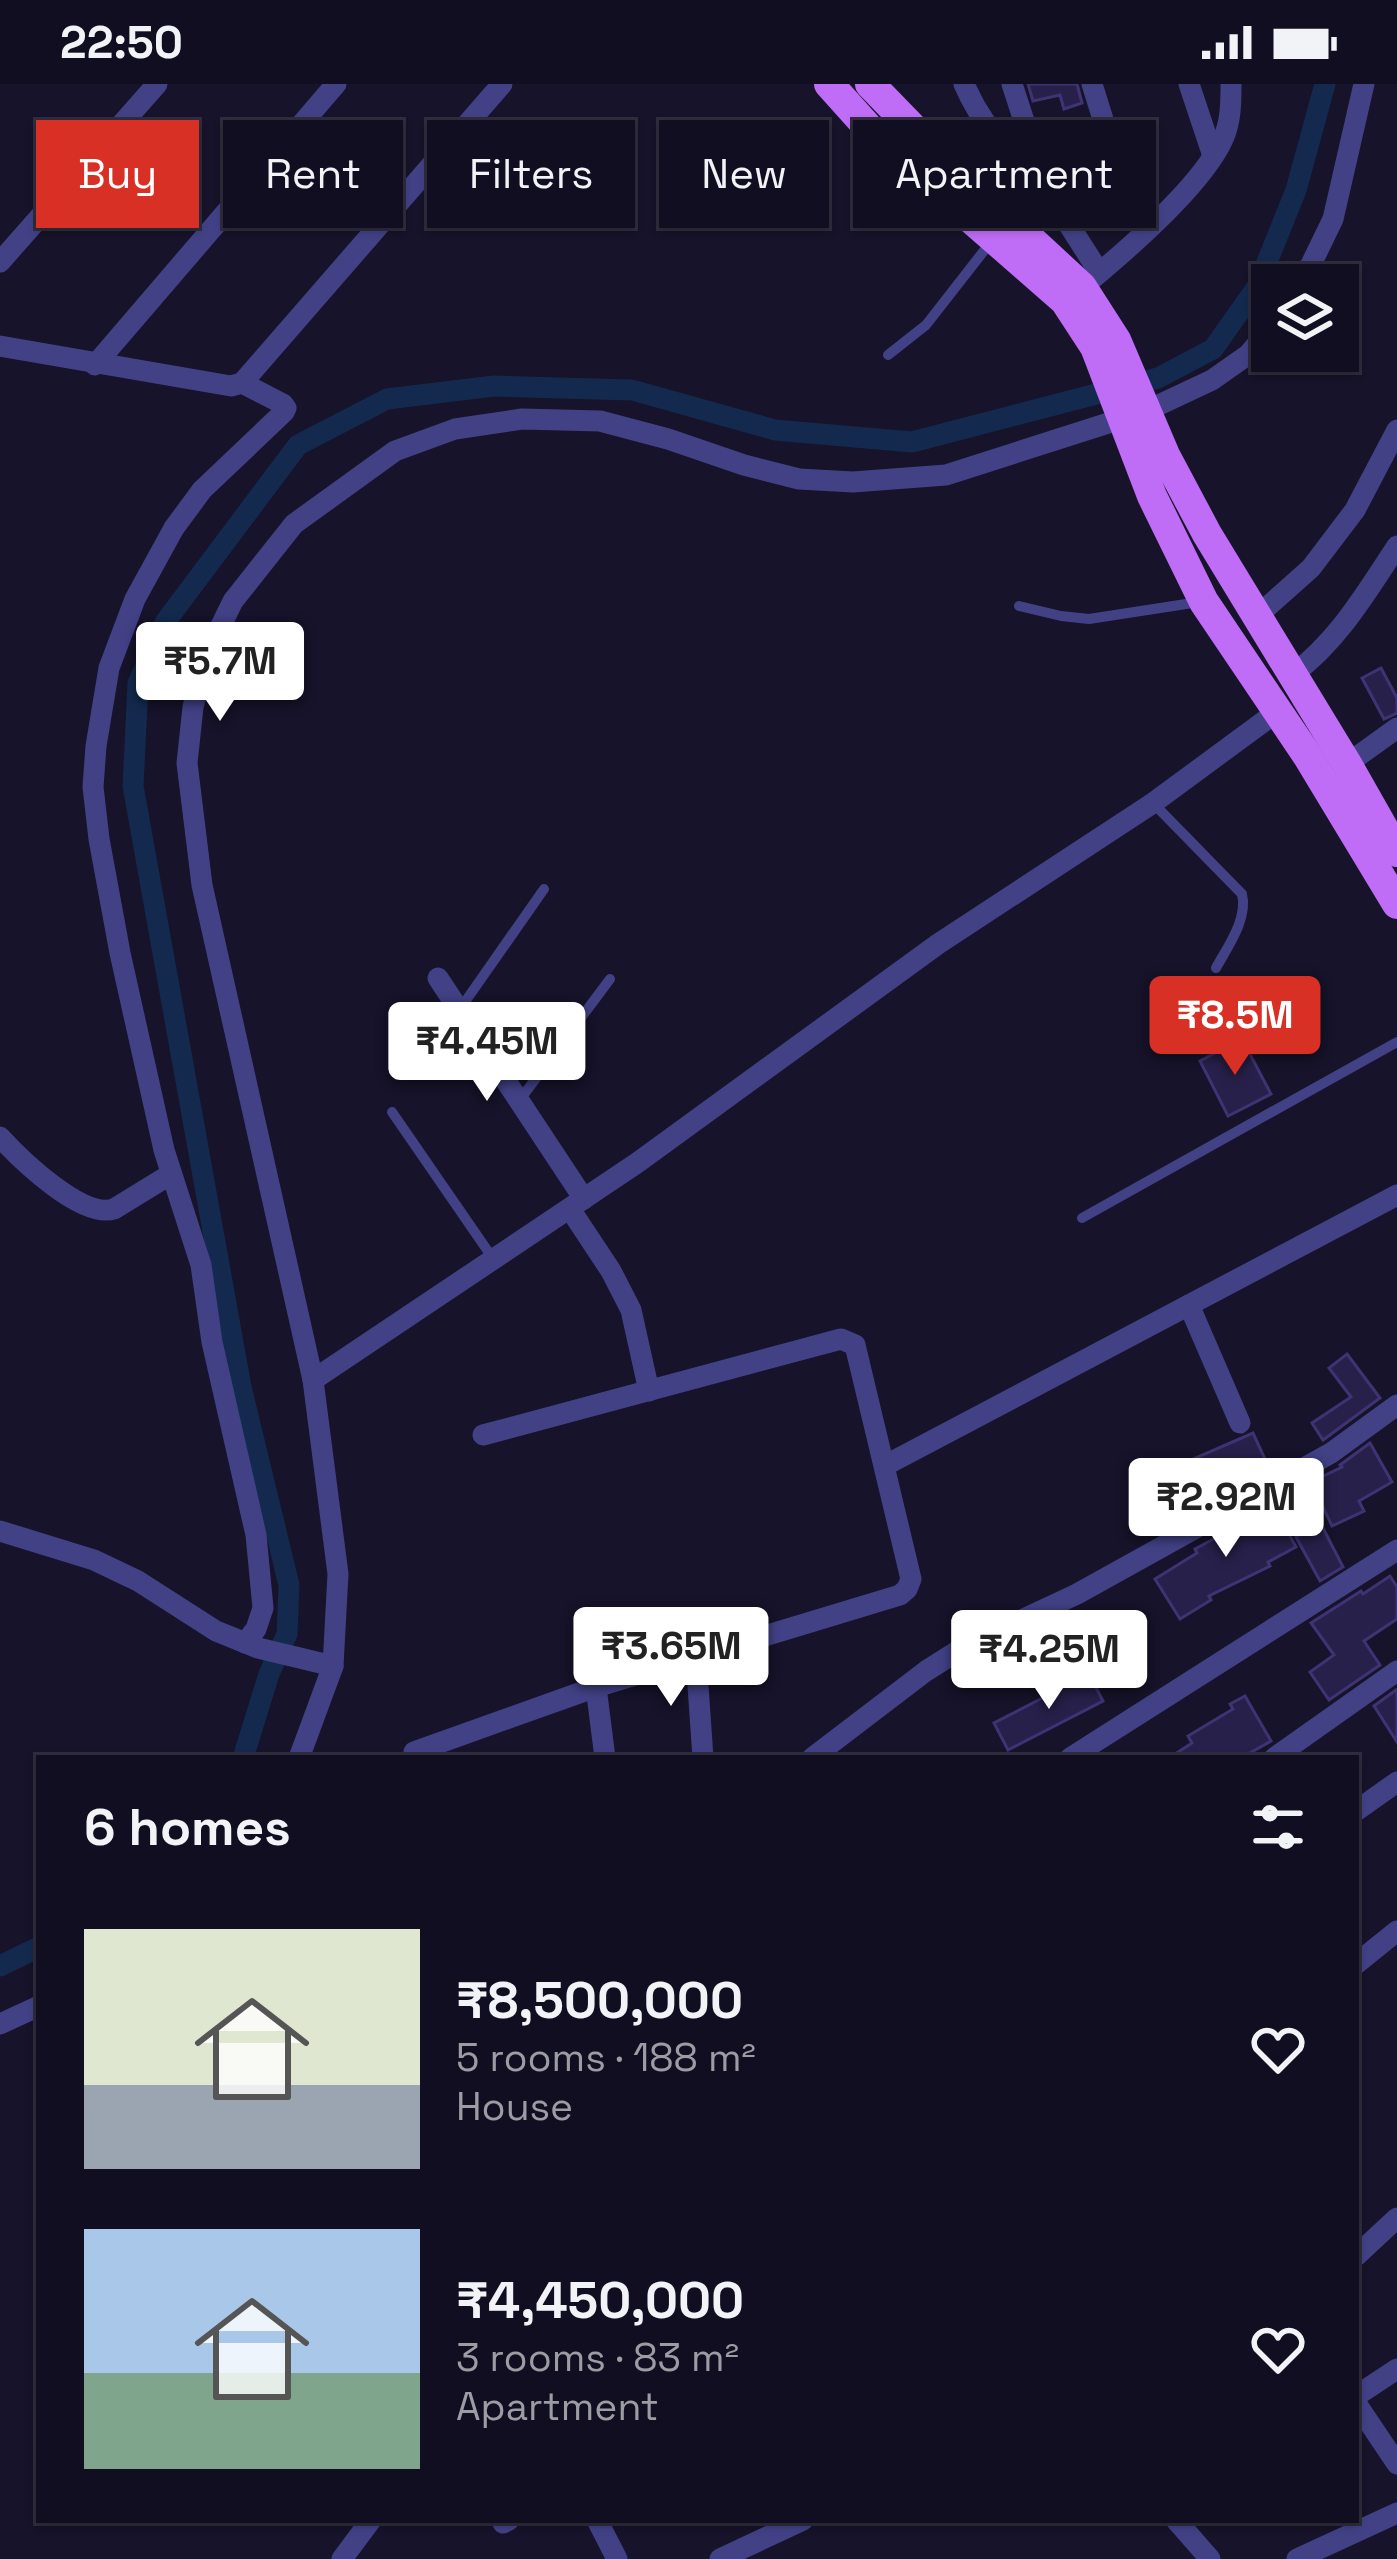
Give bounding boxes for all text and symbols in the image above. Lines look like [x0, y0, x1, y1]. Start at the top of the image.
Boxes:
text: 22:50 [60, 14, 183, 71]
chip: Buy [36, 120, 199, 228]
chip: Rent [223, 120, 403, 228]
chip: Filters [427, 120, 635, 228]
chip: New [659, 120, 829, 228]
chip: Apartment [853, 120, 1156, 228]
map controls [1251, 264, 1359, 372]
button: layers [1251, 264, 1359, 372]
pin: ₹5.7M [136, 622, 304, 724]
text: ₹5.7M [163, 636, 277, 685]
pin: ₹8.5M [1151, 976, 1319, 1078]
text: ₹8.5M [1176, 990, 1294, 1039]
pin: ₹4.45M [389, 1002, 585, 1104]
text: ₹4.45M [415, 1016, 559, 1065]
pin: ₹2.92M [1128, 1458, 1324, 1560]
text: ₹2.92M [1156, 1472, 1296, 1521]
pin: ₹3.65M [573, 1607, 769, 1709]
pin: ₹4.25M [951, 1610, 1147, 1712]
text: ₹3.65M [600, 1621, 742, 1670]
text: ₹4.25M [978, 1624, 1120, 1673]
icon: filters [1245, 1794, 1311, 1860]
text: 6 homes [84, 1795, 291, 1860]
text: ₹8,500,000 [456, 1968, 743, 2033]
icon: home [180, 1977, 324, 2121]
icon: heart [1245, 2016, 1311, 2082]
text: 5 rooms · 188 m² [456, 2033, 756, 2082]
text: House [456, 2082, 573, 2131]
text: ₹4,450,000 [456, 2268, 744, 2333]
icon: home [180, 2277, 324, 2421]
icon: heart [1245, 2316, 1311, 2382]
text: 3 rooms · 83 m² [456, 2333, 739, 2382]
text: Apartment [456, 2382, 659, 2431]

